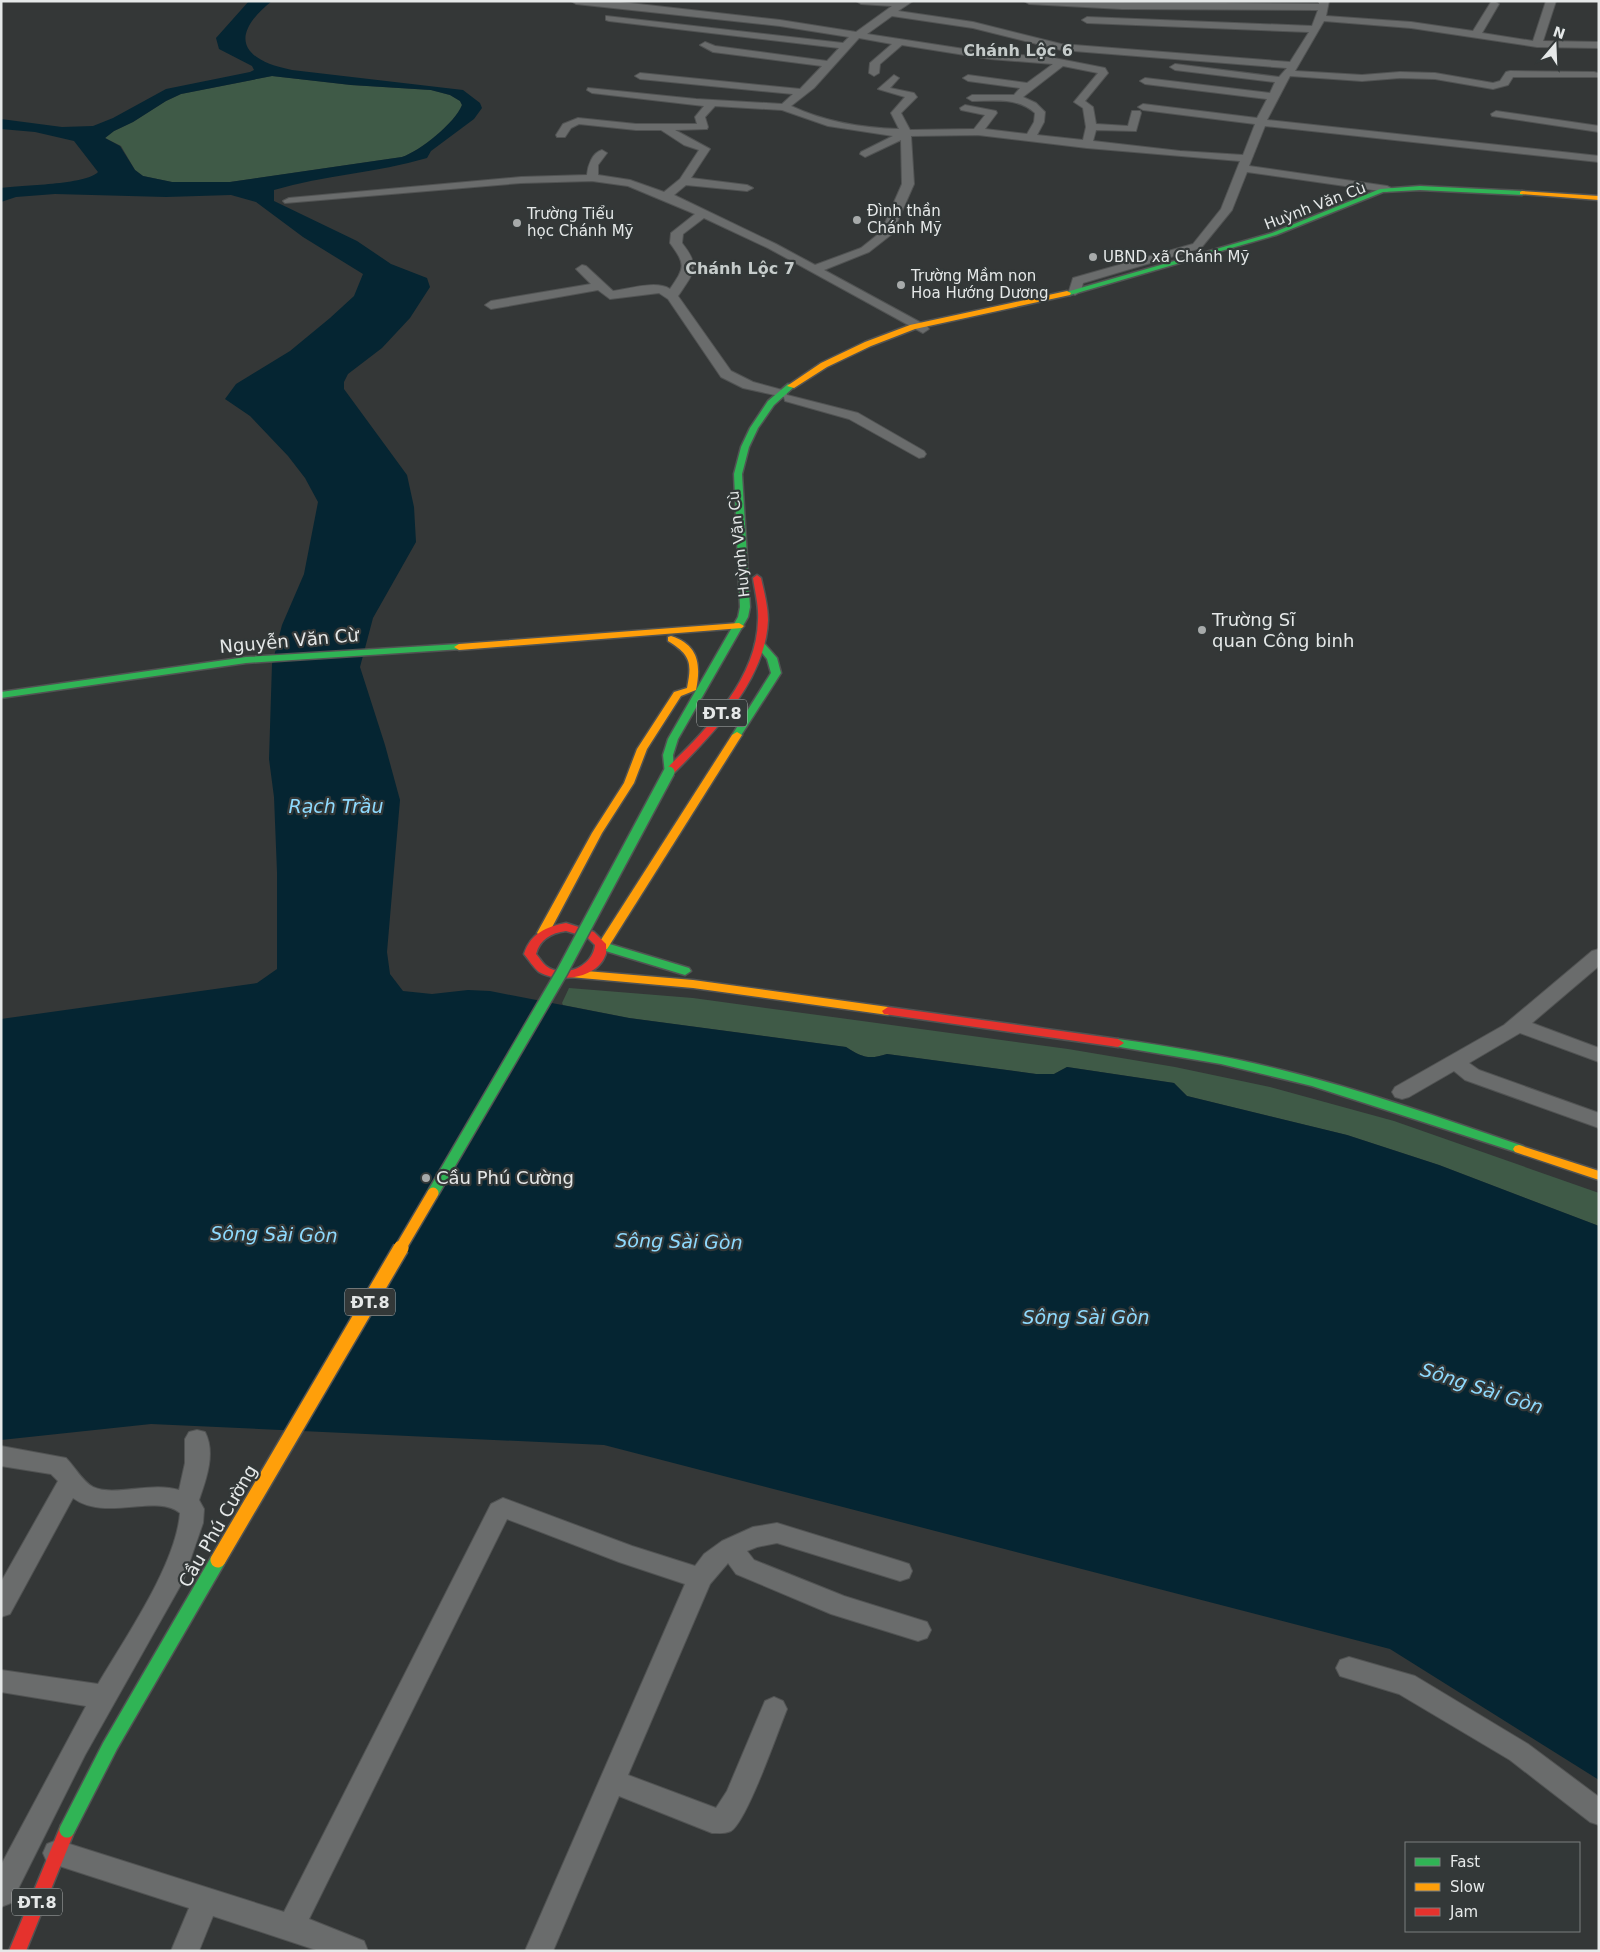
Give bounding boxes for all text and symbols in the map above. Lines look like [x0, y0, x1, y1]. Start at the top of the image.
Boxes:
north arrow [1530, 20, 1580, 70]
text: N [1551, 23, 1567, 42]
district label: Chánh Lộc 6 [963, 41, 1073, 60]
street label: Huỳnh Văn Cù [1262, 178, 1368, 234]
place label: Đình thần Chánh Mỹ [867, 202, 942, 237]
place label: Trường Tiểu học Chánh Mỹ [526, 205, 634, 240]
marker: Đình thần Chánh Mỹ [851, 214, 863, 226]
marker: Trường Tiểu học Chánh Mỹ [511, 217, 523, 229]
place label: UBND xã Chánh Mỹ [1103, 248, 1250, 266]
marker: UBND xã Chánh Mỹ [1087, 251, 1099, 263]
district label: Chánh Lộc 7 [685, 259, 795, 278]
place label: Trường Mầm non Hoa Hướng Dương [910, 267, 1048, 302]
marker: Trường Mầm non Hoa Hướng Dương [895, 279, 907, 291]
street label: Huỳnh Văn Cù [724, 490, 754, 598]
place label: Trường Sĩ quan Công binh [1211, 609, 1354, 651]
street label: Nguyễn Văn Cừ [219, 624, 361, 657]
marker: Trường Sĩ quan Công binh [1196, 624, 1208, 636]
road number: ĐT.8 [697, 700, 747, 726]
water label: Rạch Trầu [289, 795, 384, 817]
place label: Cầu Phú Cường [436, 1167, 574, 1188]
marker: Cầu Phú Cường [420, 1172, 432, 1184]
water label: Sông Sài Gòn [210, 1222, 338, 1246]
water label: Sông Sài Gòn [615, 1229, 743, 1253]
road number: ĐT.8 [345, 1288, 395, 1315]
water label: Sông Sài Gòn [1022, 1306, 1150, 1328]
water label: Sông Sài Gòn [1418, 1358, 1546, 1418]
street label: Cầu Phú Cường [174, 1461, 261, 1591]
legend [1405, 1842, 1580, 1932]
text: Fast [1450, 1853, 1480, 1871]
text: Slow [1450, 1878, 1485, 1896]
road number: ĐT.8 [12, 1888, 62, 1915]
text: Jam [1449, 1903, 1478, 1921]

